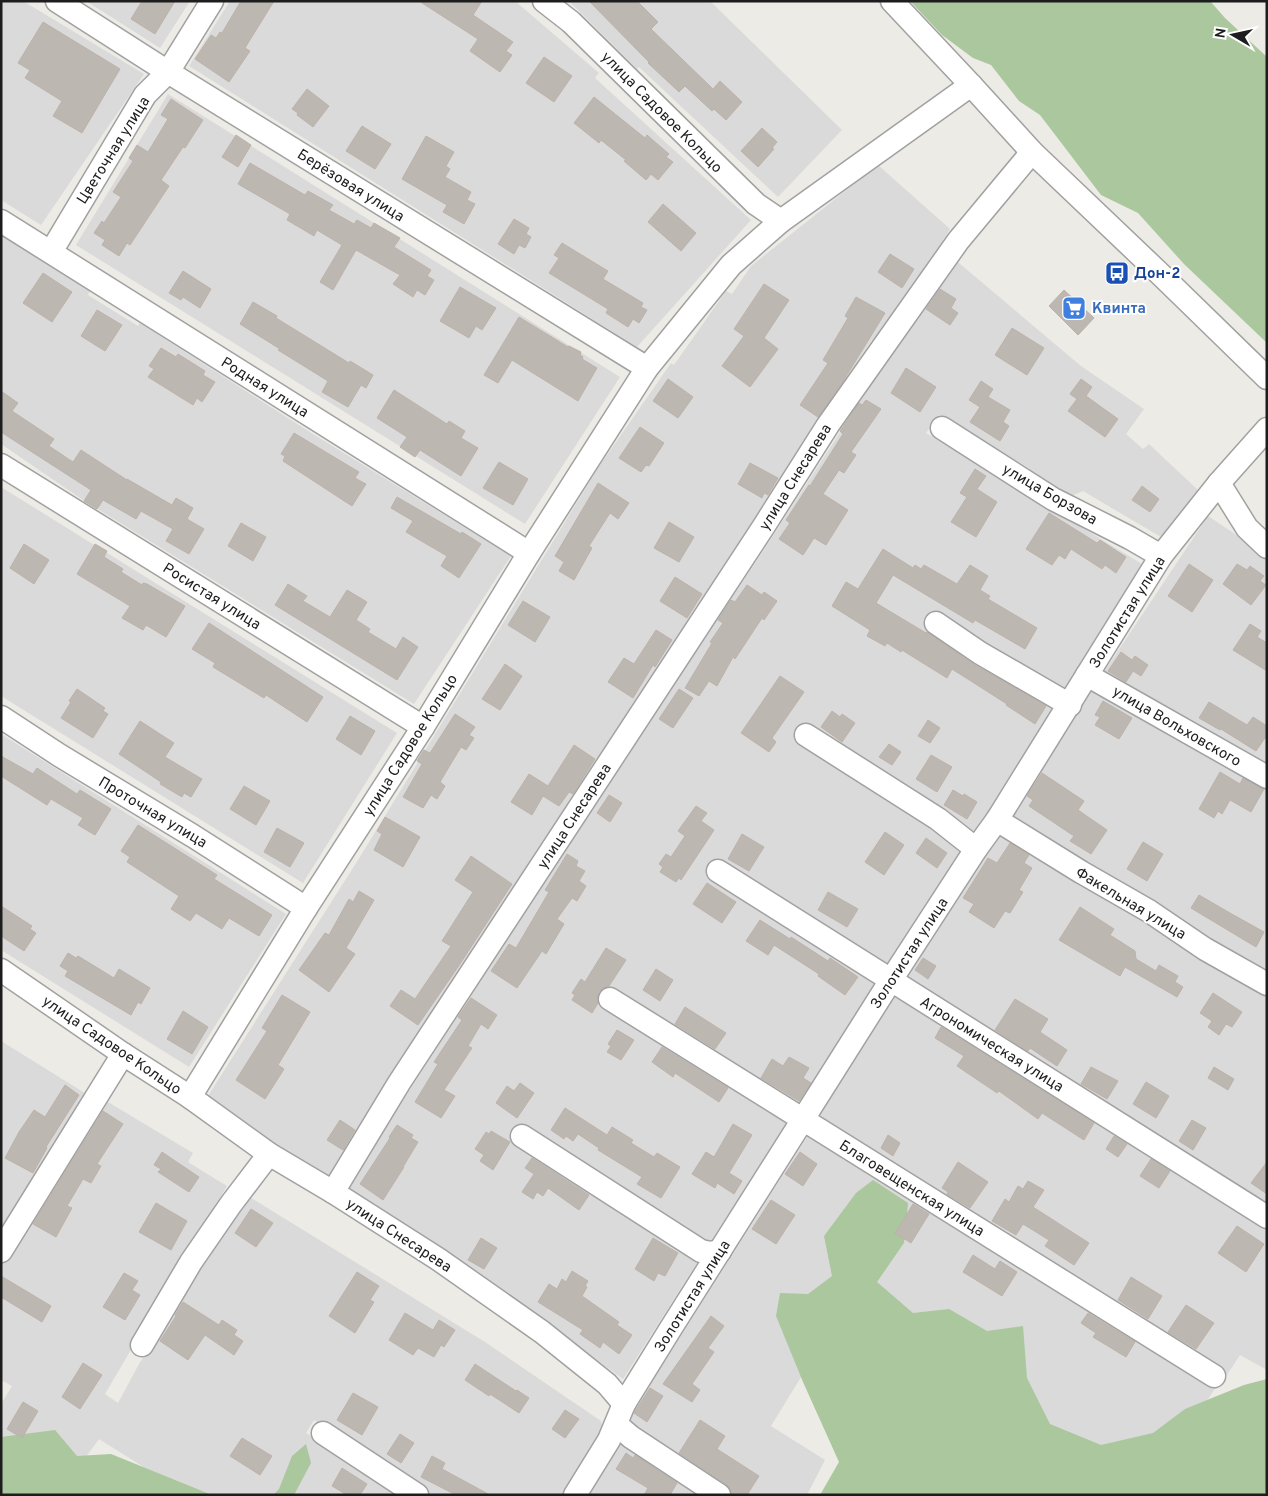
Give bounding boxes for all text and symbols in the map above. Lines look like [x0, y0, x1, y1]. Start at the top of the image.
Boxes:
north arrow [1208, 10, 1258, 60]
text: N [1212, 27, 1231, 40]
street label: улица Садовое Кольцо [596, 48, 726, 178]
street label: Цветочная улица [73, 93, 155, 208]
street label: Берёзовая улица [293, 146, 407, 227]
bus stop icon: Дон-2 [1104, 260, 1130, 286]
place label: Дон-2 [1134, 265, 1180, 284]
supermarket icon: Квинта [1061, 295, 1087, 321]
place label: Квинта [1092, 300, 1146, 319]
street label: Родная улица [217, 354, 312, 423]
street label: улица Снесарева [756, 421, 837, 535]
street label: улица Борзова [998, 460, 1100, 530]
street label: Золотистая улица [1086, 553, 1171, 673]
street label: Росистая улица [159, 560, 264, 635]
street label: улица Садовое Кольцо [360, 671, 463, 820]
street label: улица Вольховского [1108, 683, 1244, 772]
street label: улица Снесарева [534, 760, 617, 873]
street label: Проточная улица [94, 773, 210, 853]
street label: Факельная улица [1072, 864, 1189, 945]
street label: Золотистая улица [867, 895, 953, 1013]
street label: улица Садовое Кольцо [38, 992, 184, 1100]
street label: Агрономическая улица [916, 993, 1067, 1097]
street label: Благовещенская улица [835, 1137, 987, 1242]
street label: улица Снесарева [342, 1195, 455, 1278]
street label: Золотистая улица [651, 1237, 736, 1357]

